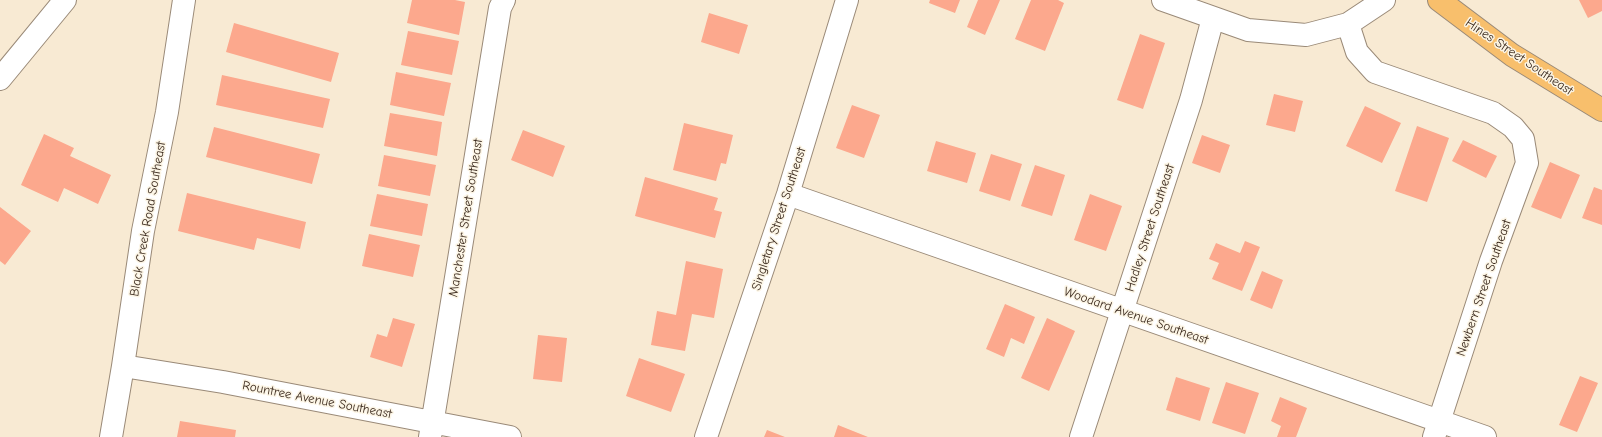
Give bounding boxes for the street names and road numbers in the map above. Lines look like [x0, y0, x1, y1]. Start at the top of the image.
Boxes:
street label: Hines Street Southeast [1462, 15, 1576, 99]
street label: Manchester Street Southeast [446, 138, 486, 298]
street label: Black Creek Road Southeast [127, 140, 169, 298]
street label: Singletary Street Southeast [748, 145, 810, 293]
street label: Hadley Street Southeast [1122, 162, 1178, 294]
street label: Newbern Street Southeast [1453, 218, 1515, 358]
street label: Woodard Avenue Southeast [1062, 284, 1210, 348]
street label: Rountree Avenue Southeast [241, 378, 393, 422]

